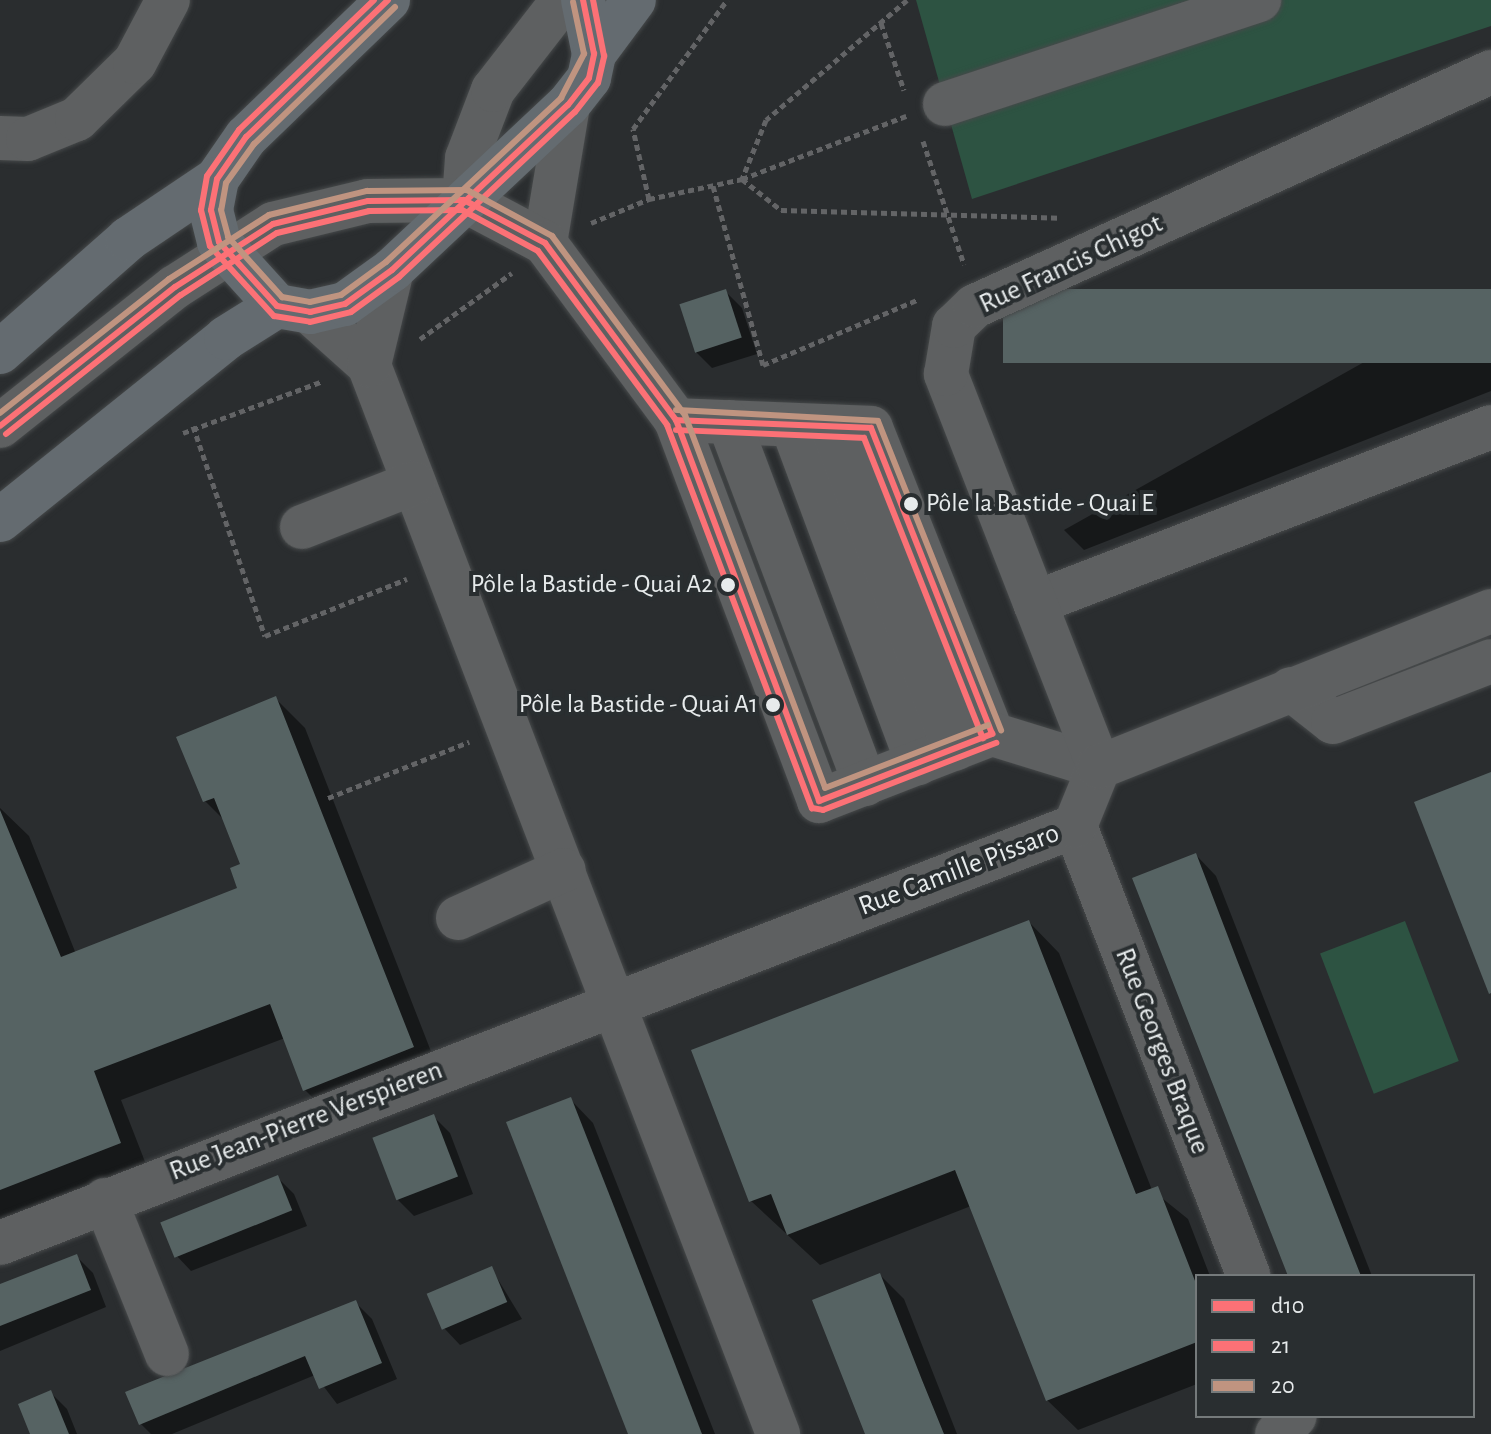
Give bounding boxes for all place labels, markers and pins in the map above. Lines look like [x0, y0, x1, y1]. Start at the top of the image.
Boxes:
place label: Pôle la Bastide - Quai E [926, 488, 1154, 520]
marker: Pôle la Bastide - Quai E [903, 496, 919, 512]
place label: Pôle la Bastide - Quai A2 [471, 569, 713, 601]
marker: Pôle la Bastide - Quai A2 [720, 577, 736, 593]
place label: Pôle la Bastide - Quai A1 [519, 689, 758, 721]
marker: Pôle la Bastide - Quai A1 [765, 697, 781, 713]

